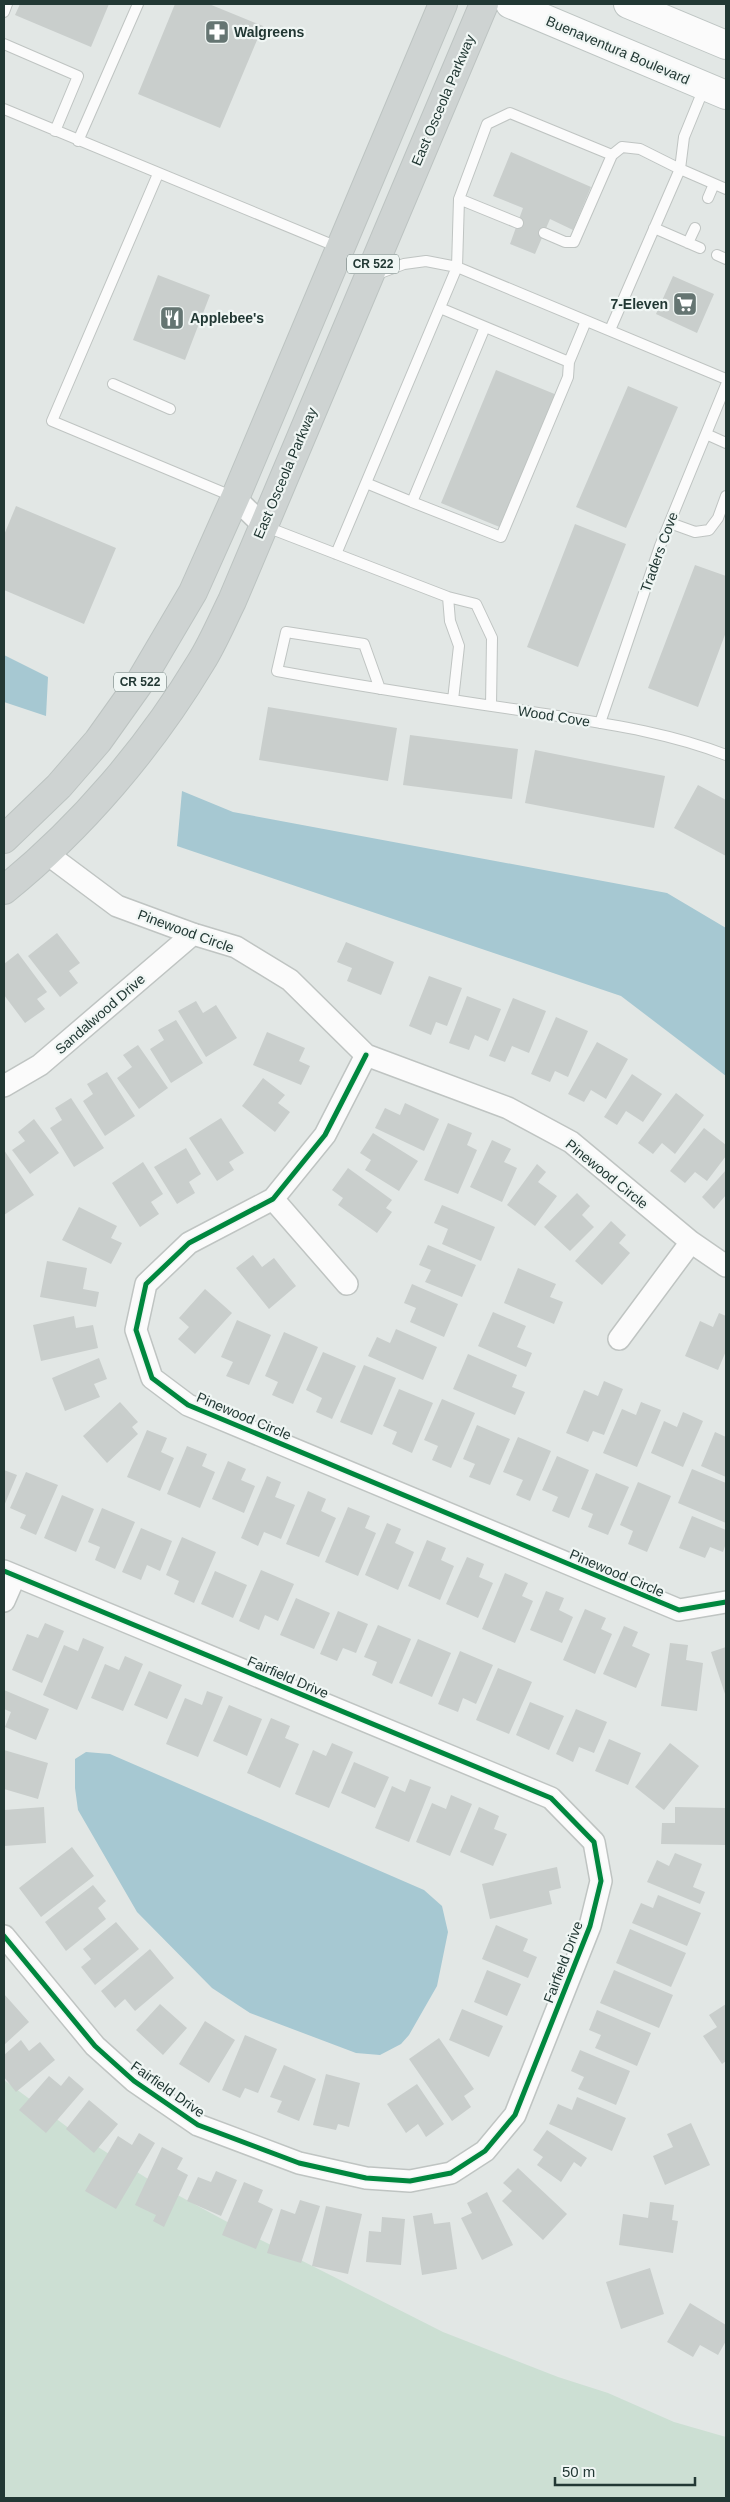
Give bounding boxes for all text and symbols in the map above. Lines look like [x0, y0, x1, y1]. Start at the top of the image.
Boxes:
street label: Buenaventura Boulevard [544, 13, 692, 87]
pharmacy icon: Walgreens [204, 19, 230, 45]
place label: Walgreens [234, 24, 304, 40]
street label: East Osceola Parkway [408, 32, 478, 168]
road number: CR 522 [347, 254, 399, 274]
supermarket icon: 7-Eleven [672, 291, 698, 317]
place label: 7-Eleven [610, 296, 668, 312]
restaurant icon: Applebee's [159, 305, 185, 331]
place label: Applebee's [190, 310, 264, 326]
street label: East Osceola Parkway [250, 405, 320, 541]
street label: Traders Cove [637, 509, 681, 594]
road number: CR 522 [114, 672, 166, 692]
street label: Wood Cove [517, 702, 591, 730]
street label: Pinewood Circle [136, 906, 236, 956]
street label: Sandalwood Drive [52, 971, 148, 1057]
street label: Pinewood Circle [563, 1136, 652, 1212]
street label: Pinewood Circle [194, 1389, 294, 1443]
street label: Pinewood Circle [567, 1546, 667, 1600]
street label: Fairfield Drive [245, 1653, 331, 1701]
street label: Fairfield Drive [540, 1919, 586, 2005]
street label: Fairfield Drive [128, 2058, 208, 2120]
scale bar [555, 2454, 695, 2486]
text: 50 m [562, 2463, 595, 2480]

